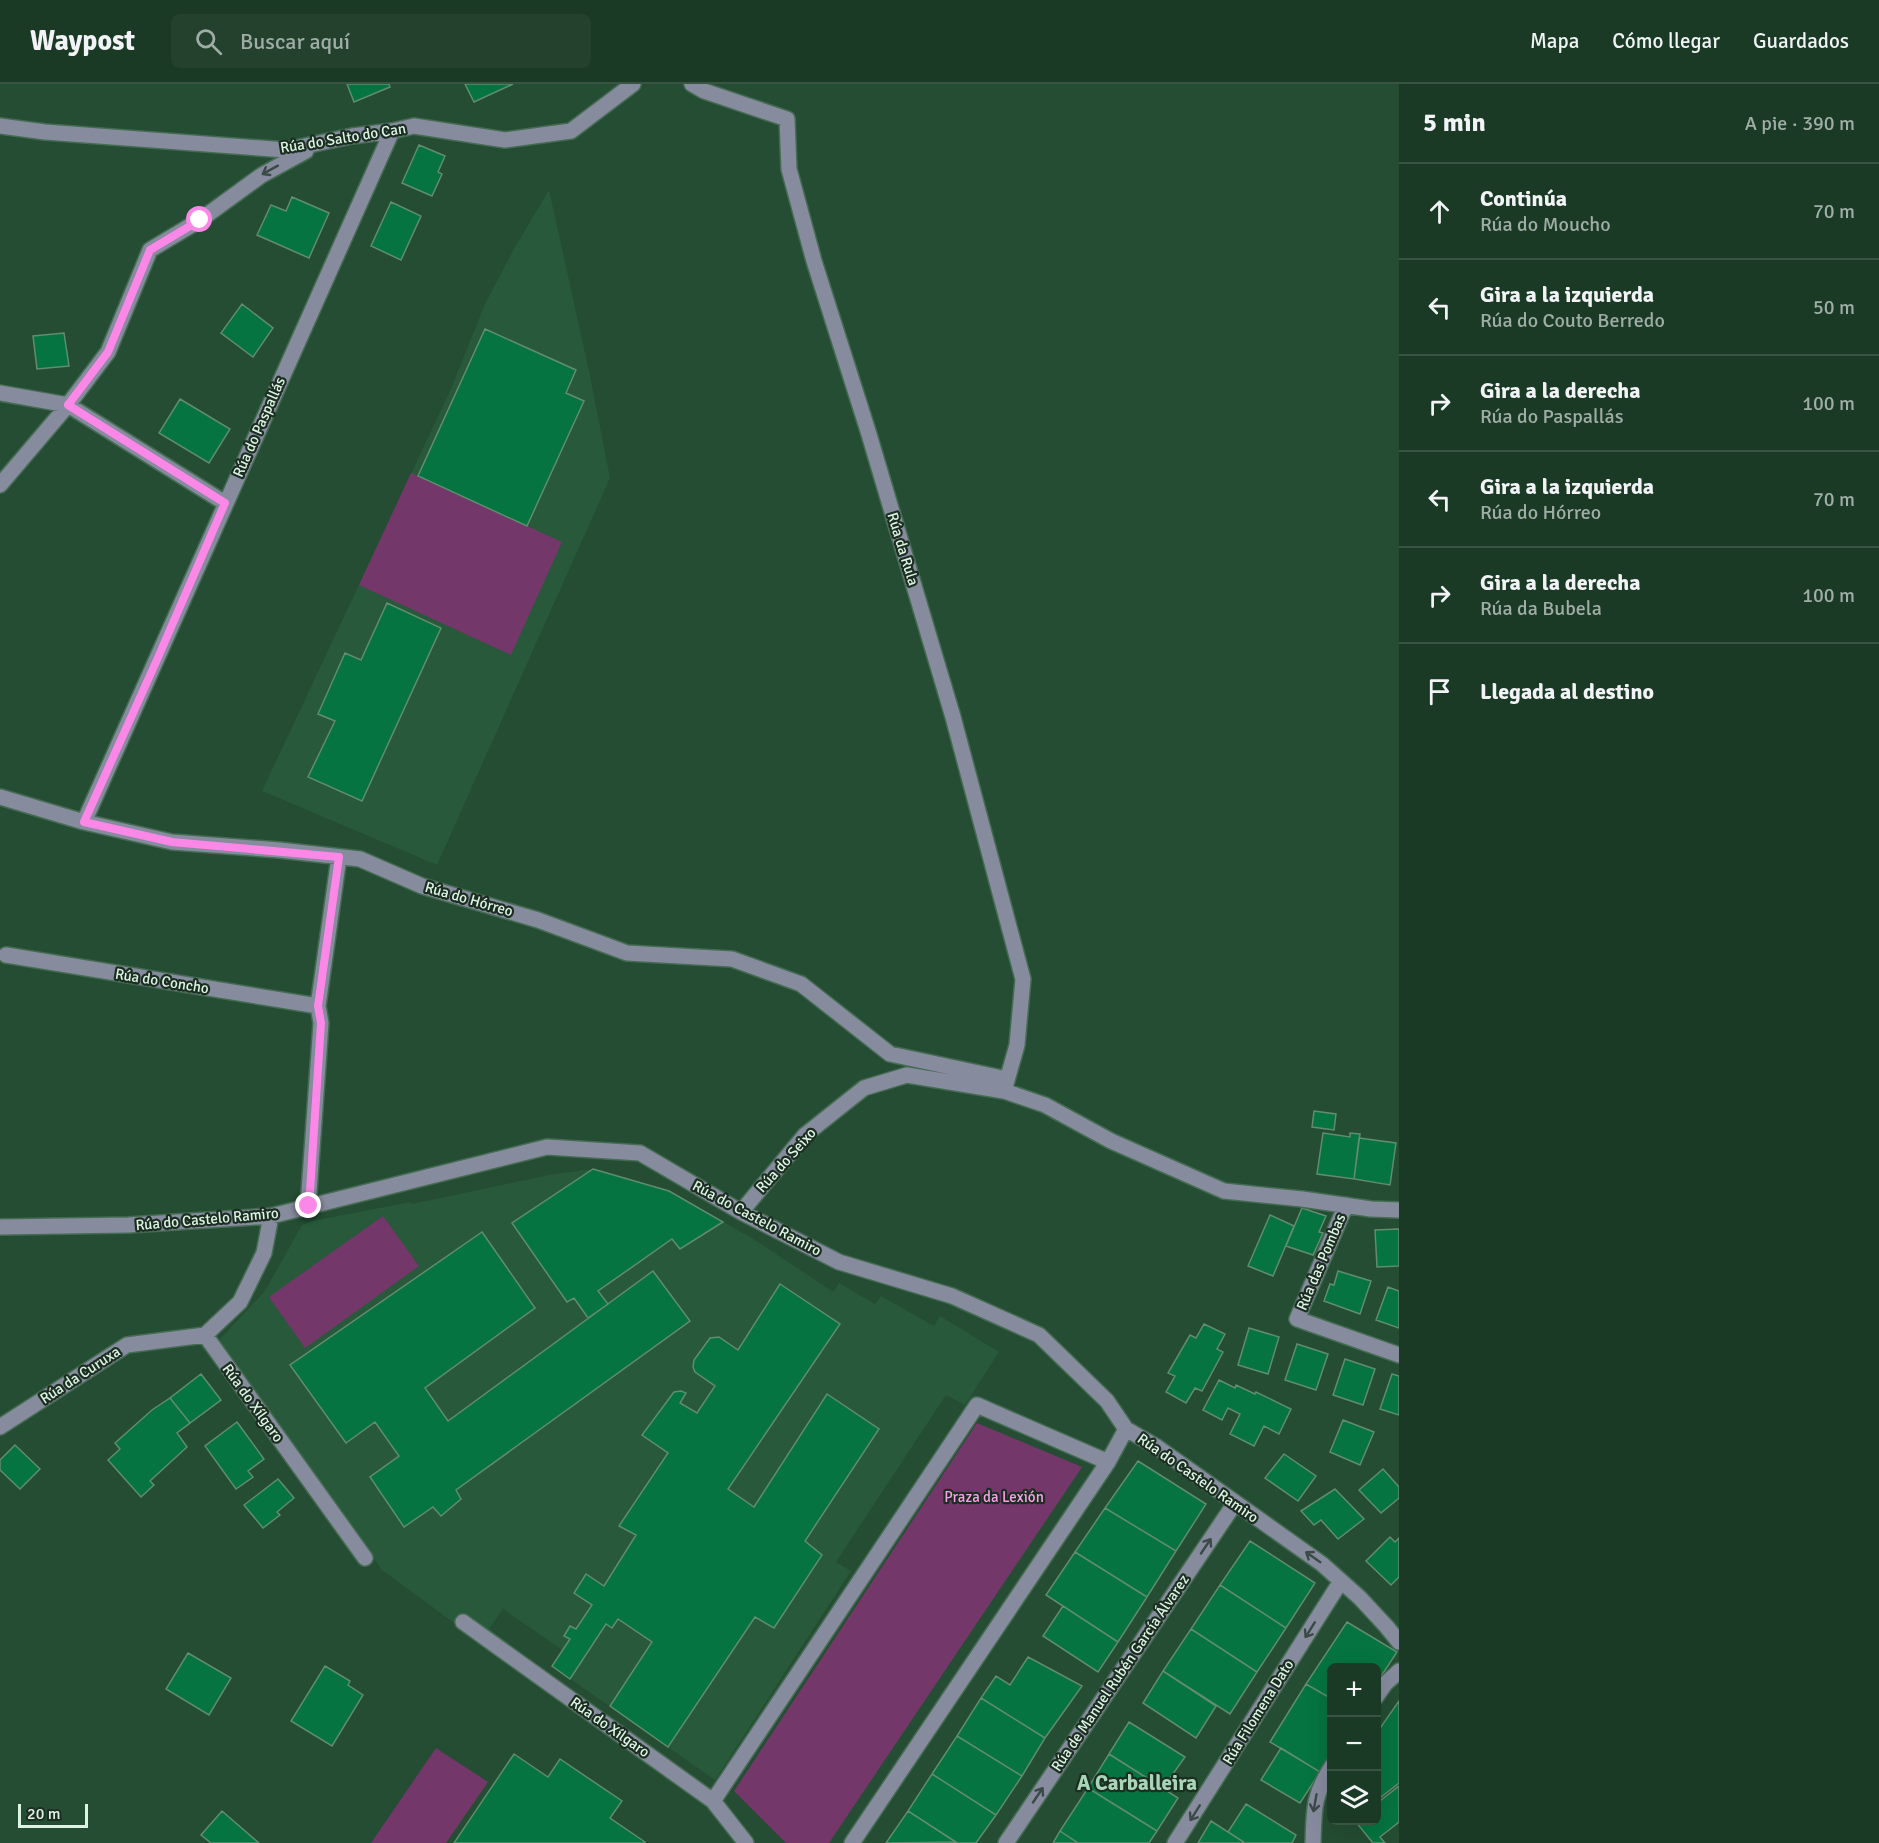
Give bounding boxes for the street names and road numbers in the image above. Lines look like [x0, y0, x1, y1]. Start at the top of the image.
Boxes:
street label: Rúa do Salto do Can [279, 119, 407, 157]
street label: Rúa do Paspallás [229, 374, 289, 480]
street label: Rúa da Rula [883, 510, 923, 588]
street label: Rúa do Hórreo [423, 878, 515, 920]
street label: Rúa do Concho [114, 965, 210, 997]
street label: Rúa do Seixo [752, 1124, 820, 1196]
street label: Rúa do Castelo Ramiro [689, 1176, 825, 1260]
street label: Rúa do Castelo Ramiro [135, 1204, 279, 1234]
street label: Rúa das Pombas [1293, 1211, 1350, 1313]
street label: Rúa da Curuxa [37, 1342, 123, 1408]
street label: Rúa do Xílgaro [219, 1360, 288, 1446]
street label: Rúa do Castelo Ramiro [1134, 1429, 1262, 1527]
street label: Rúa de Manuel Rubén García Álvarez [1046, 1570, 1193, 1775]
street label: Rúa Filomena Dato [1219, 1656, 1298, 1768]
street label: Rúa do Xílgaro [567, 1693, 653, 1761]

